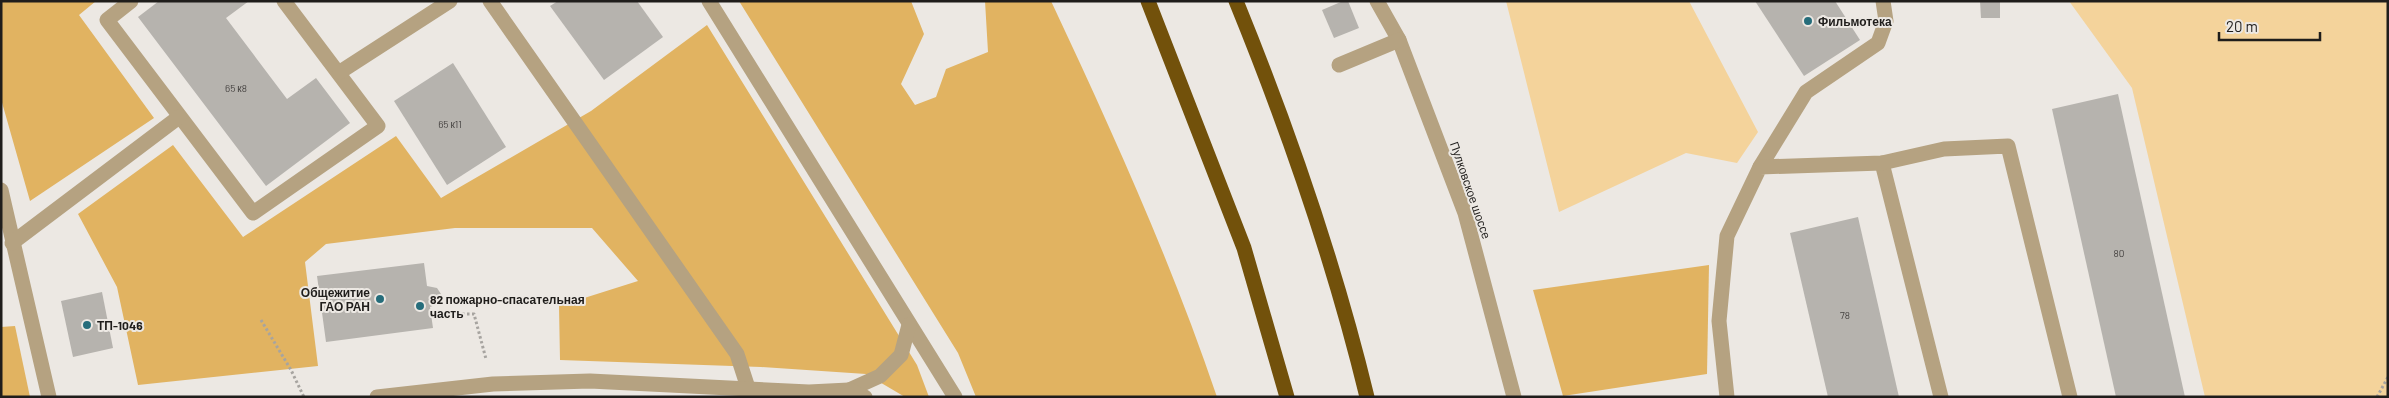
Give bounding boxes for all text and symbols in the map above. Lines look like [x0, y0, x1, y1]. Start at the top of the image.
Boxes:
scale bar [2219, 10, 2320, 42]
place label: Фильмотека [1818, 14, 1892, 28]
marker: Фильмотека [1802, 15, 1814, 27]
text: 20 m [2226, 17, 2258, 35]
house number: 65 к8 [225, 82, 247, 94]
house number: 65 к11 [438, 118, 462, 130]
street label: Пулковское шоссе [1447, 140, 1494, 241]
house number: 80 [2114, 247, 2124, 259]
place label: Общежитие ГАО РАН [301, 285, 370, 313]
place label: 82 пожарно-спасательная часть [430, 292, 585, 320]
marker: Общежитие ГАО РАН [374, 293, 386, 305]
marker: 82 пожарно-спасательная часть [414, 300, 426, 312]
house number: 78 [1840, 309, 1850, 321]
place label: ТП-1046 [97, 318, 143, 332]
marker: ТП-1046 [81, 319, 93, 331]

